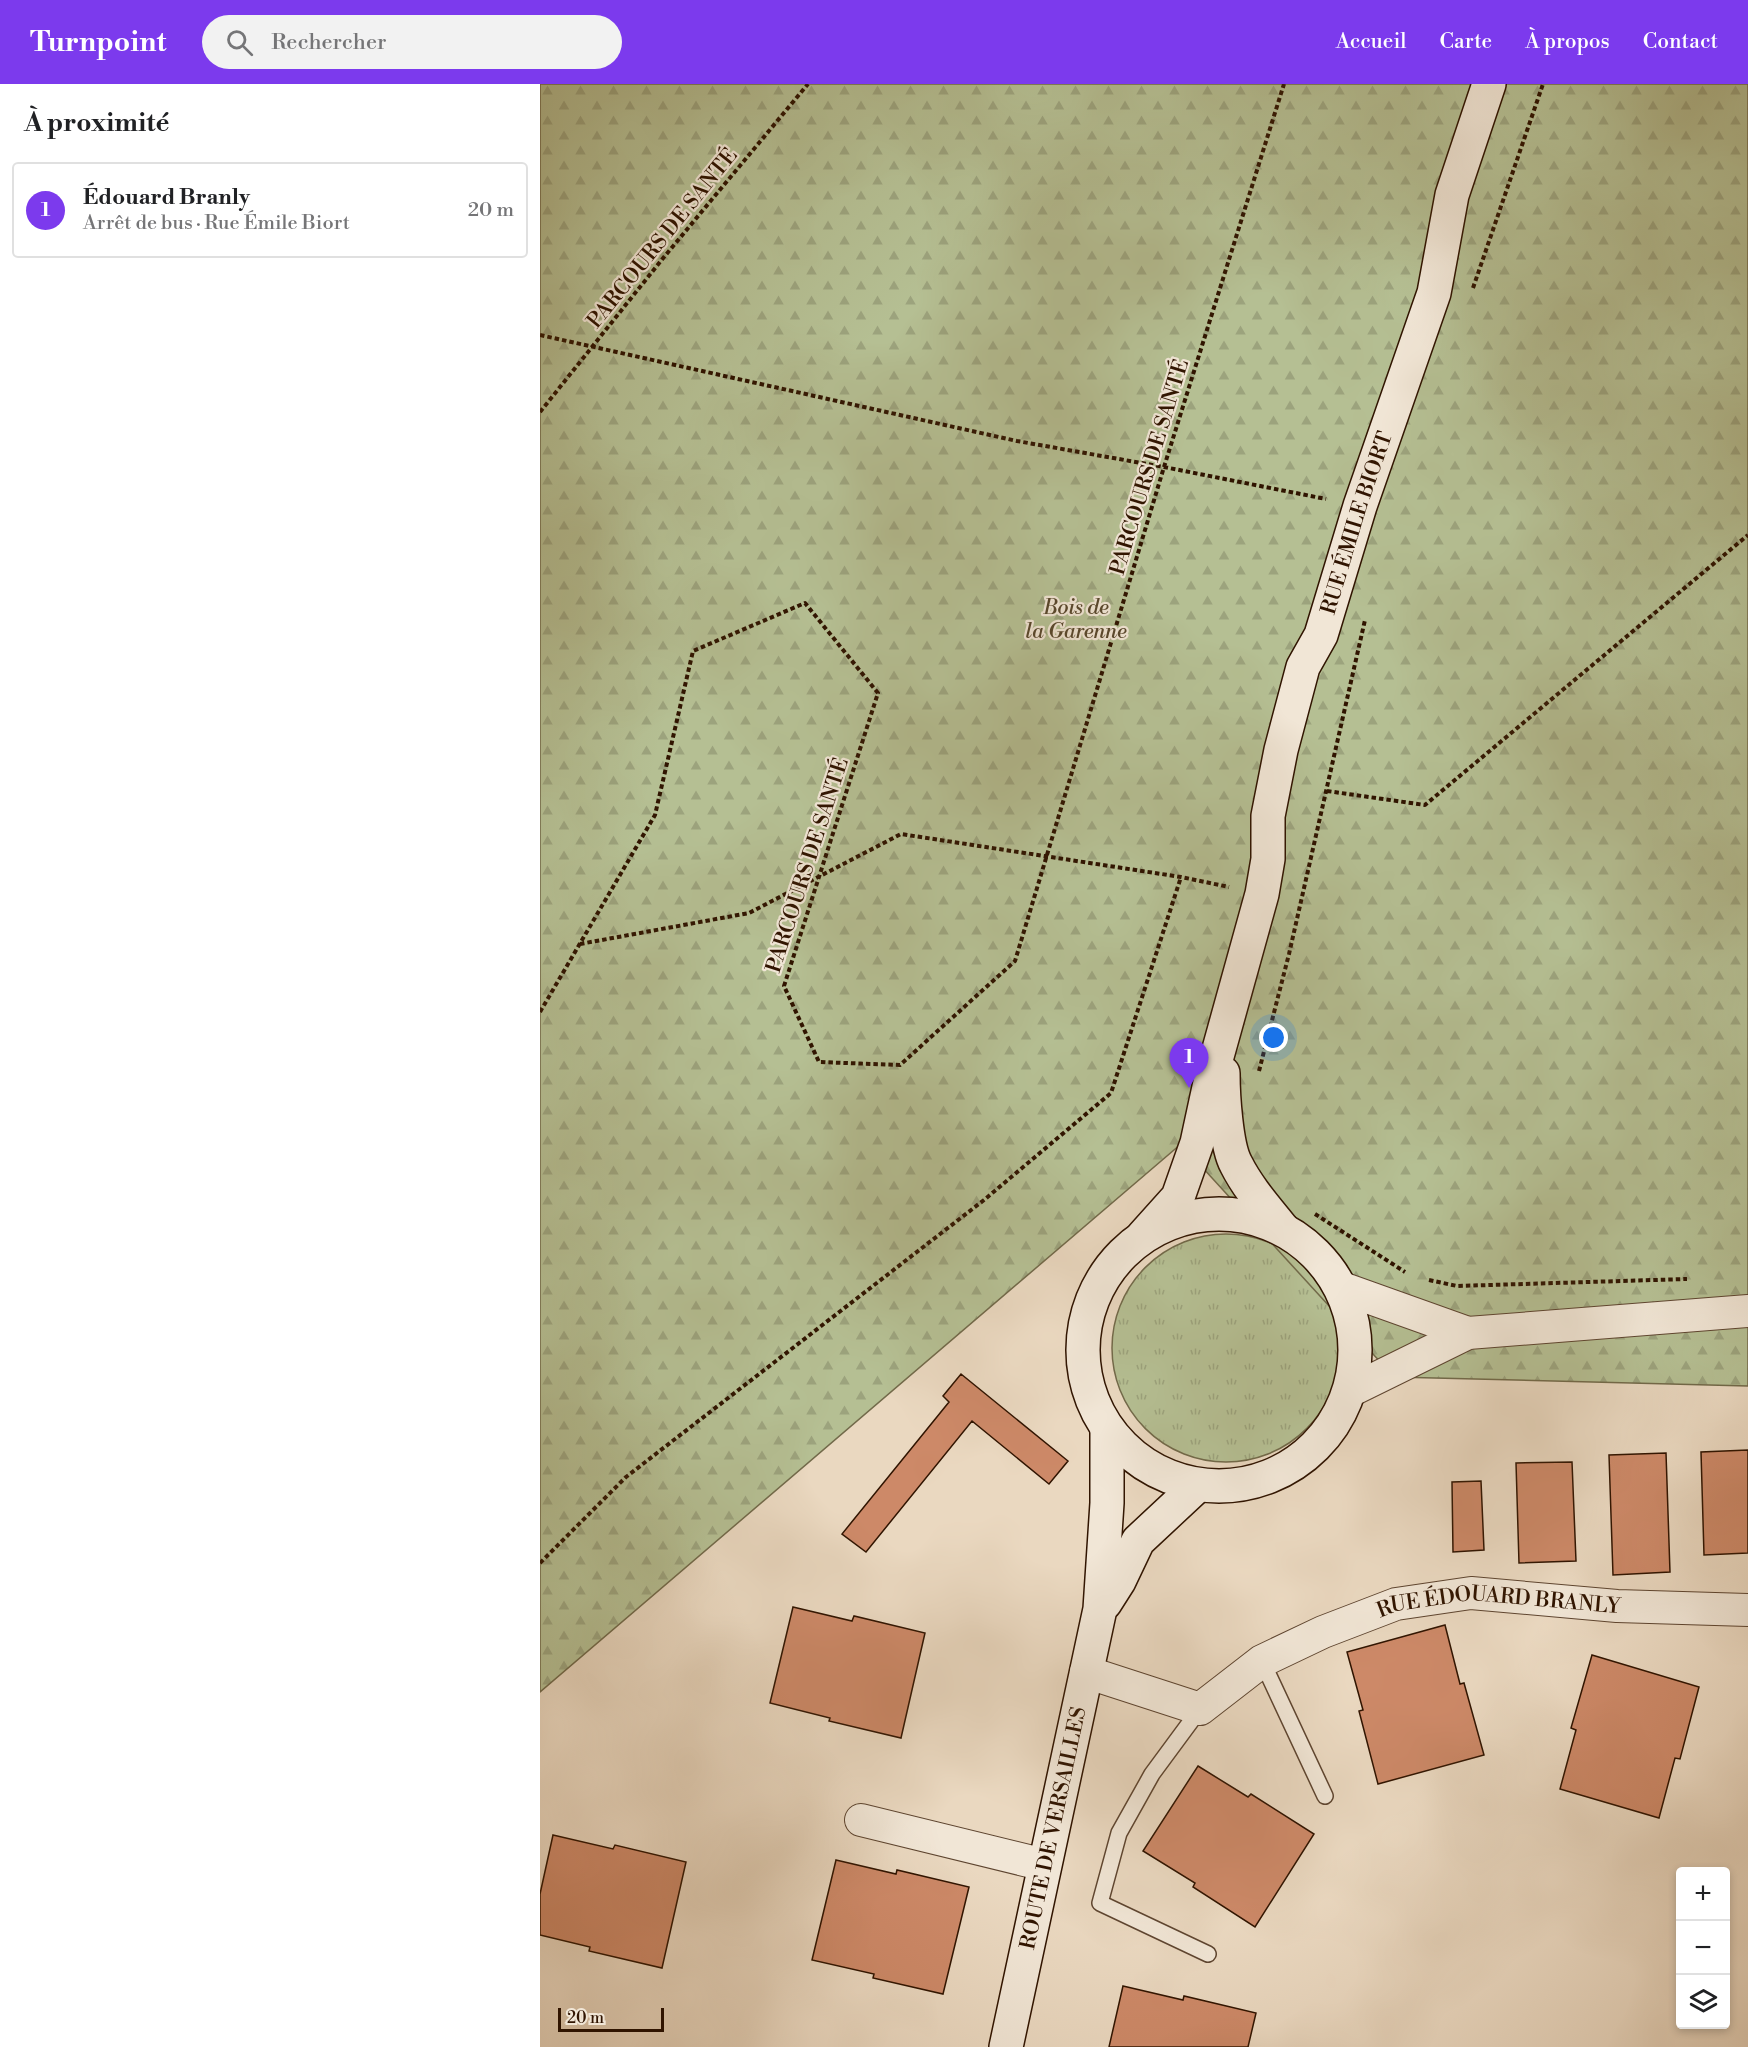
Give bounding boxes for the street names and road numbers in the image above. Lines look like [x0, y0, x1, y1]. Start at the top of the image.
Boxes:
street label: PARCOURS DE SANTÉ [580, 142, 744, 334]
street label: PARCOURS DE SANTÉ [1103, 356, 1195, 578]
street label: RUE ÉMILE BIORT [1316, 428, 1399, 618]
street label: PARCOURS DE SANTÉ [759, 754, 855, 976]
street label: RUE ÉDOUARD BRANLY [1373, 1581, 1623, 1624]
street label: ROUTE DE VERSAILLES [1015, 1704, 1093, 1952]

